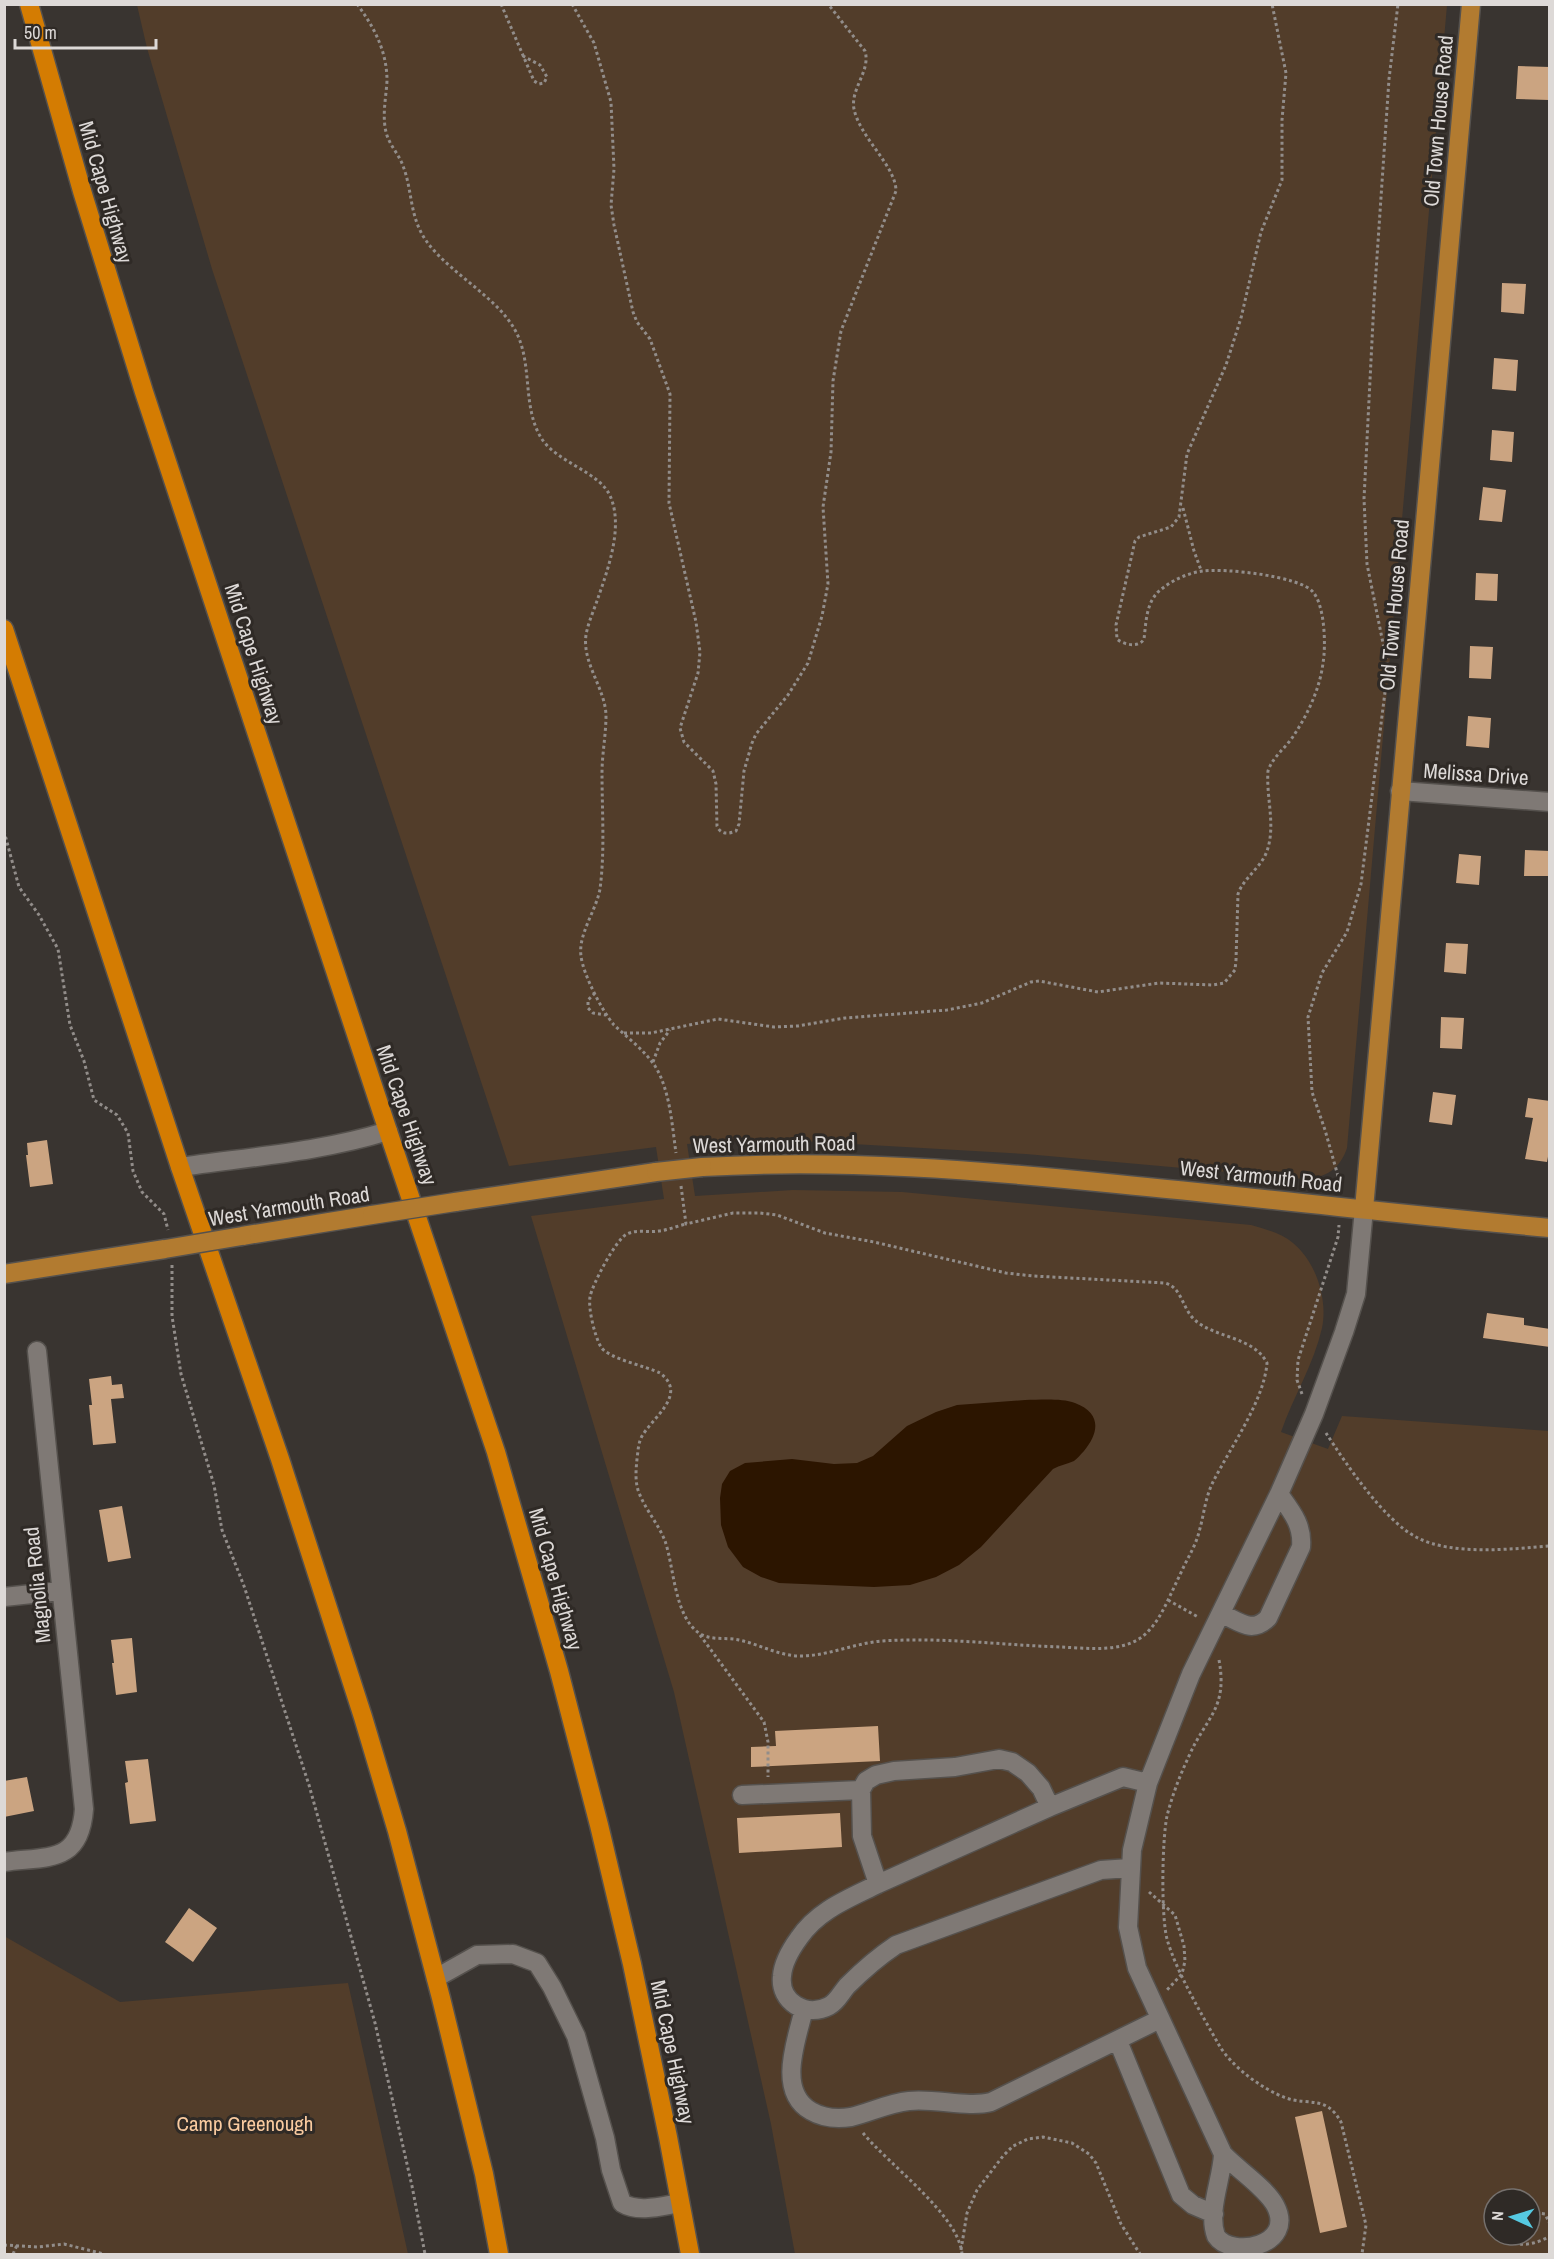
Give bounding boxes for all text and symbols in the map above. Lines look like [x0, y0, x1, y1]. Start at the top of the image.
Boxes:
scale bar [15, 12, 156, 50]
text: 50 m [24, 20, 57, 45]
street label: Old Town House Road [1416, 34, 1460, 208]
street label: Mid Cape Highway [72, 118, 140, 267]
street label: Old Town House Road [1372, 518, 1416, 692]
street label: Mid Cape Highway [218, 580, 291, 728]
street label: Melissa Drive [1422, 756, 1530, 792]
street label: Mid Cape Highway [369, 1041, 445, 1189]
street label: West Yarmouth Road [692, 1128, 856, 1160]
street label: West Yarmouth Road [1179, 1153, 1343, 1199]
street label: West Yarmouth Road [206, 1179, 372, 1233]
street label: Mid Cape Highway [522, 1505, 590, 1654]
street label: Magnolia Road [16, 1525, 58, 1645]
street label: Mid Cape Highway [644, 1977, 702, 2127]
park label: Camp Greenough [177, 2109, 313, 2138]
north arrow [1482, 2187, 1542, 2247]
text: N [1486, 2210, 1508, 2221]

